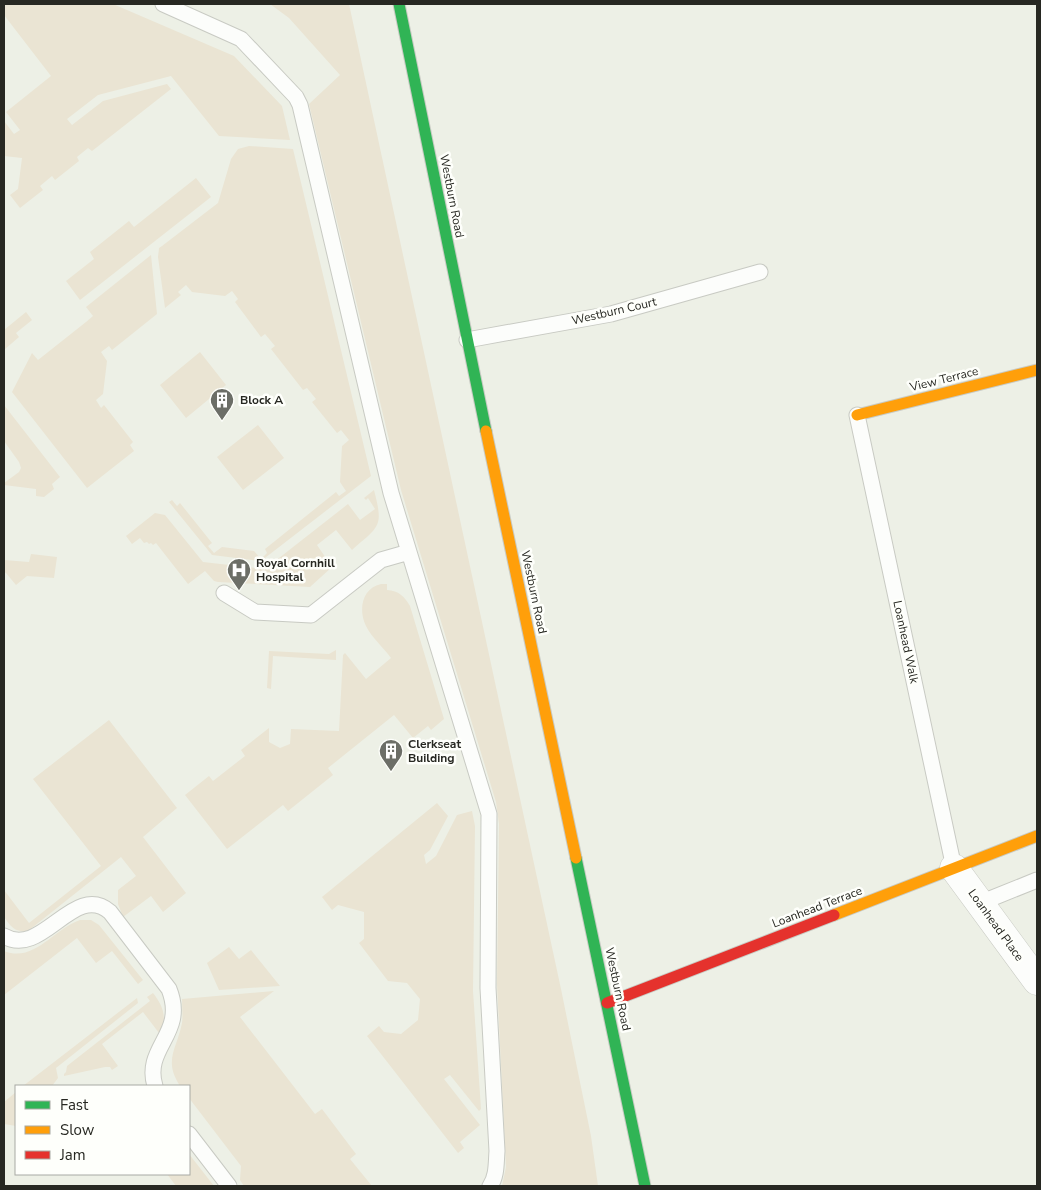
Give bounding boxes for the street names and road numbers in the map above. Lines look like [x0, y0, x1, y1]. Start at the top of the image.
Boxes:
street label: Westburn Road [436, 153, 468, 239]
street label: Westburn Court [570, 293, 659, 329]
street label: View Terrace [907, 363, 980, 395]
street label: Westburn Road [517, 549, 551, 635]
street label: Loanhead Walk [889, 599, 923, 686]
street label: Loanhead Terrace [770, 882, 864, 932]
street label: Loanhead Place [964, 886, 1028, 964]
street label: Westburn Road [601, 946, 635, 1032]

